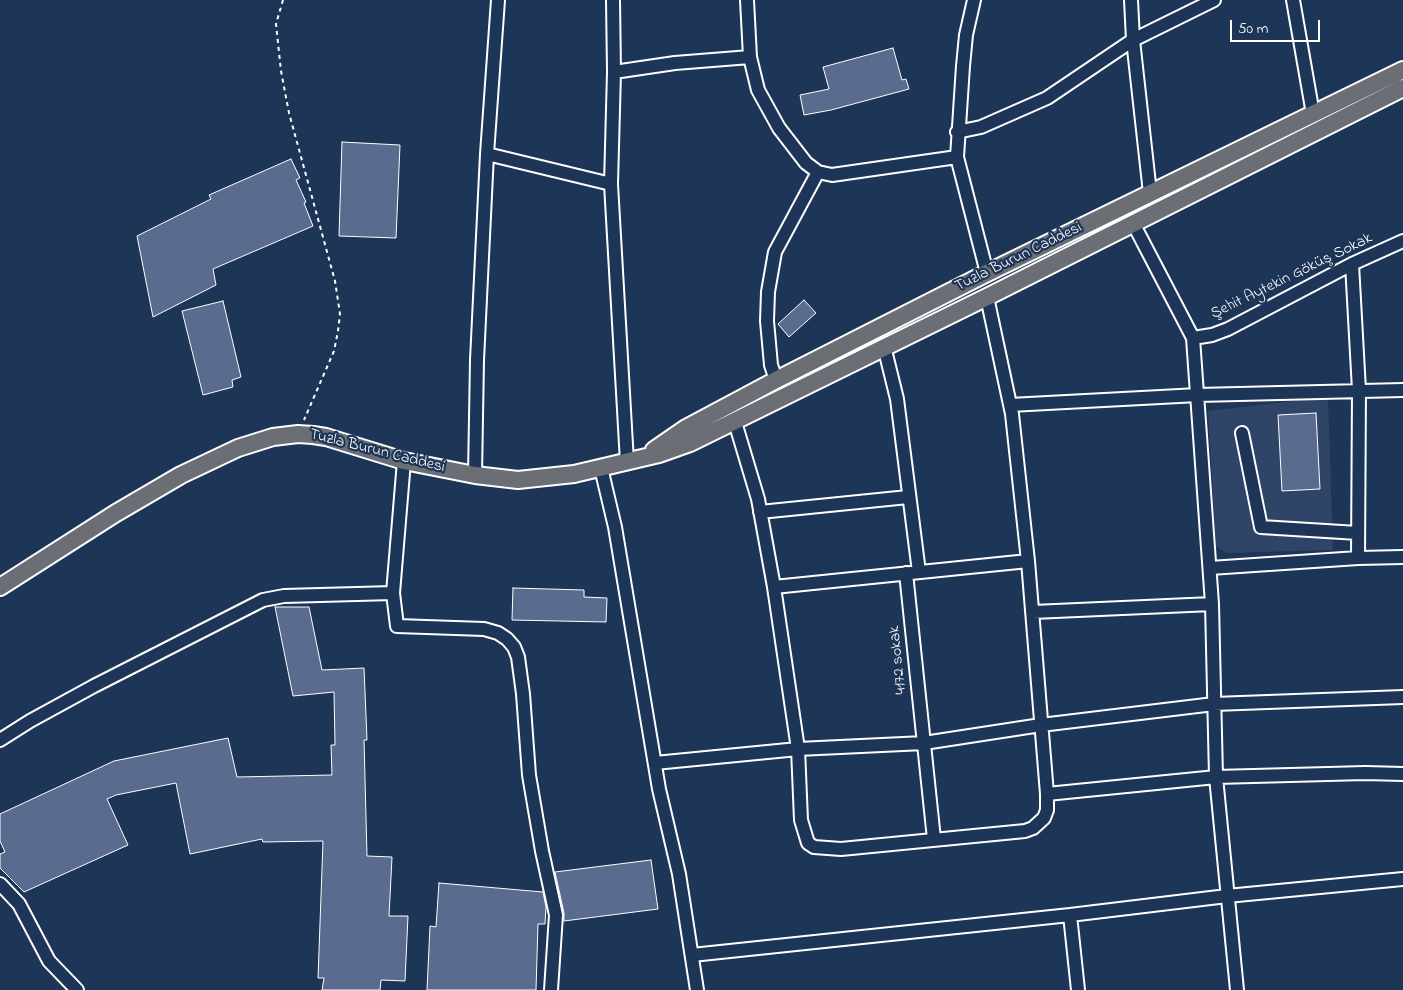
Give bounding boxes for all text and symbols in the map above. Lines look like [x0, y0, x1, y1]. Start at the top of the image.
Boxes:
scale bar [1233, 10, 1323, 42]
text: 50 m [1238, 18, 1268, 40]
street label: Tuzla Burun Caddesi [952, 219, 1086, 297]
street label: Şehit Aytekin Göküş Sokak [1208, 230, 1376, 324]
street label: Tuzla Burun Caddesi [307, 426, 447, 478]
street label: 4172 sokak [886, 625, 912, 695]

